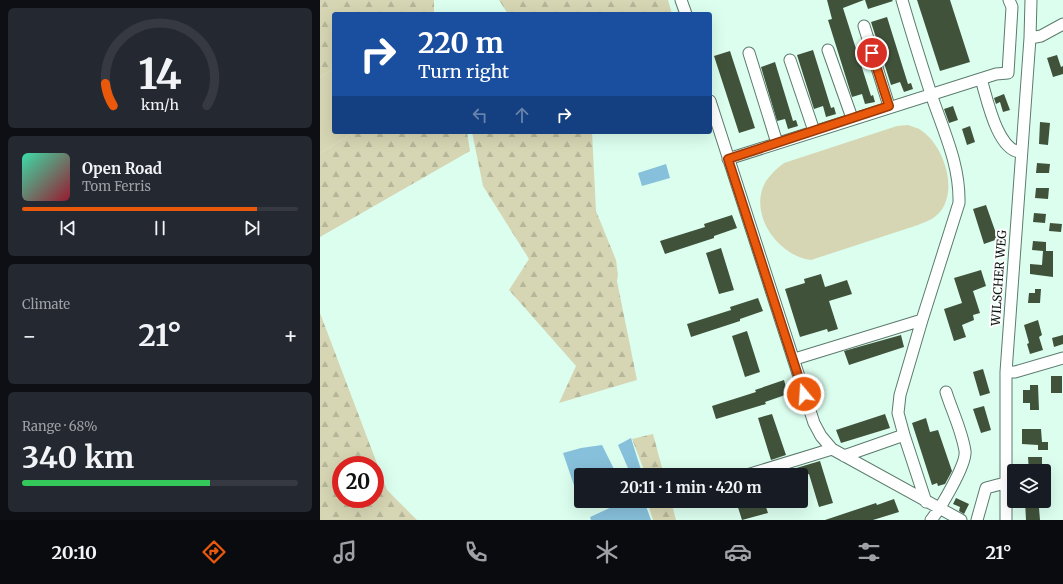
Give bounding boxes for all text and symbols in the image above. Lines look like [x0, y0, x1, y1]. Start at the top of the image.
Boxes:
text: 220 m [418, 25, 504, 61]
icon: right [352, 28, 404, 80]
pin [855, 36, 889, 70]
icon: arrive [861, 42, 883, 64]
text: 14 [138, 48, 182, 100]
text: Turn right [418, 60, 509, 83]
text: km/h [141, 96, 179, 114]
icon: left [469, 104, 491, 126]
icon: ahead [511, 104, 533, 126]
icon: right [553, 104, 575, 126]
text: Open Road [82, 159, 162, 178]
text: Tom Ferris [82, 178, 151, 195]
icon: previous [57, 217, 79, 239]
icon: pause [149, 217, 171, 239]
icon: next [241, 217, 263, 239]
street label: WILSCHER WEG [988, 229, 1009, 327]
text: Climate [22, 296, 70, 313]
text: 21° [138, 316, 182, 354]
text: − [22, 322, 37, 350]
text: + [283, 322, 298, 350]
position arrow [783, 373, 825, 415]
text: Range · 68% [22, 418, 97, 435]
text: 340 km [22, 438, 134, 476]
speed limit sign: 20 [332, 456, 384, 508]
map controls [1007, 464, 1051, 508]
button: layers [1007, 464, 1051, 508]
text: 20:11 · 1 min · 420 m [620, 478, 762, 497]
icon: directions [200, 538, 228, 566]
icon: music [331, 538, 359, 566]
icon: phone [462, 538, 490, 566]
icon: climate [593, 538, 621, 566]
icon: car [724, 538, 752, 566]
icon: filters [855, 538, 883, 566]
text: 20:10 [51, 541, 97, 564]
text: 21° [985, 541, 1012, 564]

